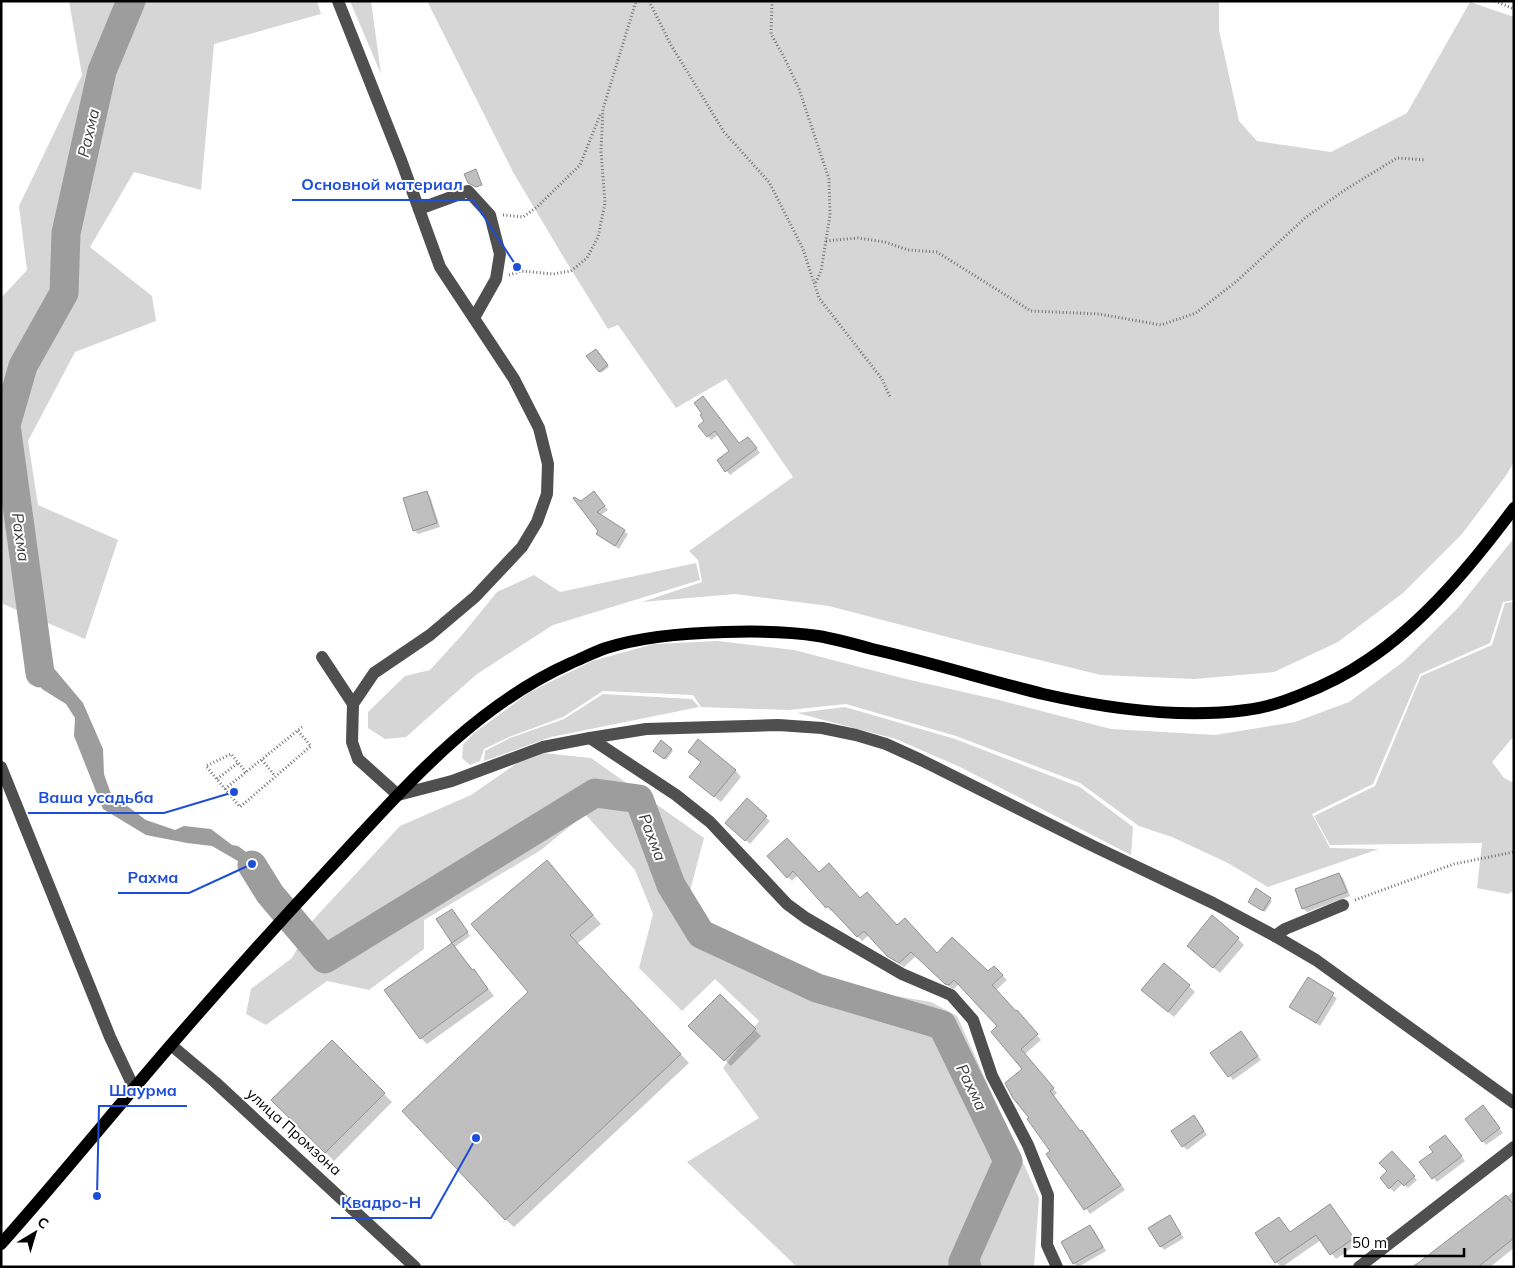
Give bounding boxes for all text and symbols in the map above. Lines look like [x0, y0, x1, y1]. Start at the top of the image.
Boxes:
water label: Рахма [73, 107, 103, 159]
callout: Основной материал [292, 169, 473, 200]
text: Основной материал [301, 174, 463, 194]
water label: Рахма [8, 511, 34, 563]
callout: Ваша усадьба [28, 782, 164, 813]
text: Ваша усадьба [38, 787, 154, 807]
water label: Рахма [635, 810, 671, 864]
callout: Рахма [118, 862, 189, 893]
text: Рахма [128, 867, 178, 887]
water label: Рахма [952, 1060, 992, 1114]
callout: Шаурма [99, 1075, 187, 1106]
text: Шаурма [109, 1080, 177, 1100]
street label: улица Промзона [243, 1084, 346, 1179]
callout: Квадро-Н [331, 1187, 431, 1218]
text: Квадро-Н [341, 1192, 421, 1212]
north arrow [10, 1208, 60, 1258]
text: С [34, 1213, 52, 1233]
scale bar [1345, 1226, 1464, 1258]
text: 50 m [1352, 1233, 1387, 1252]

